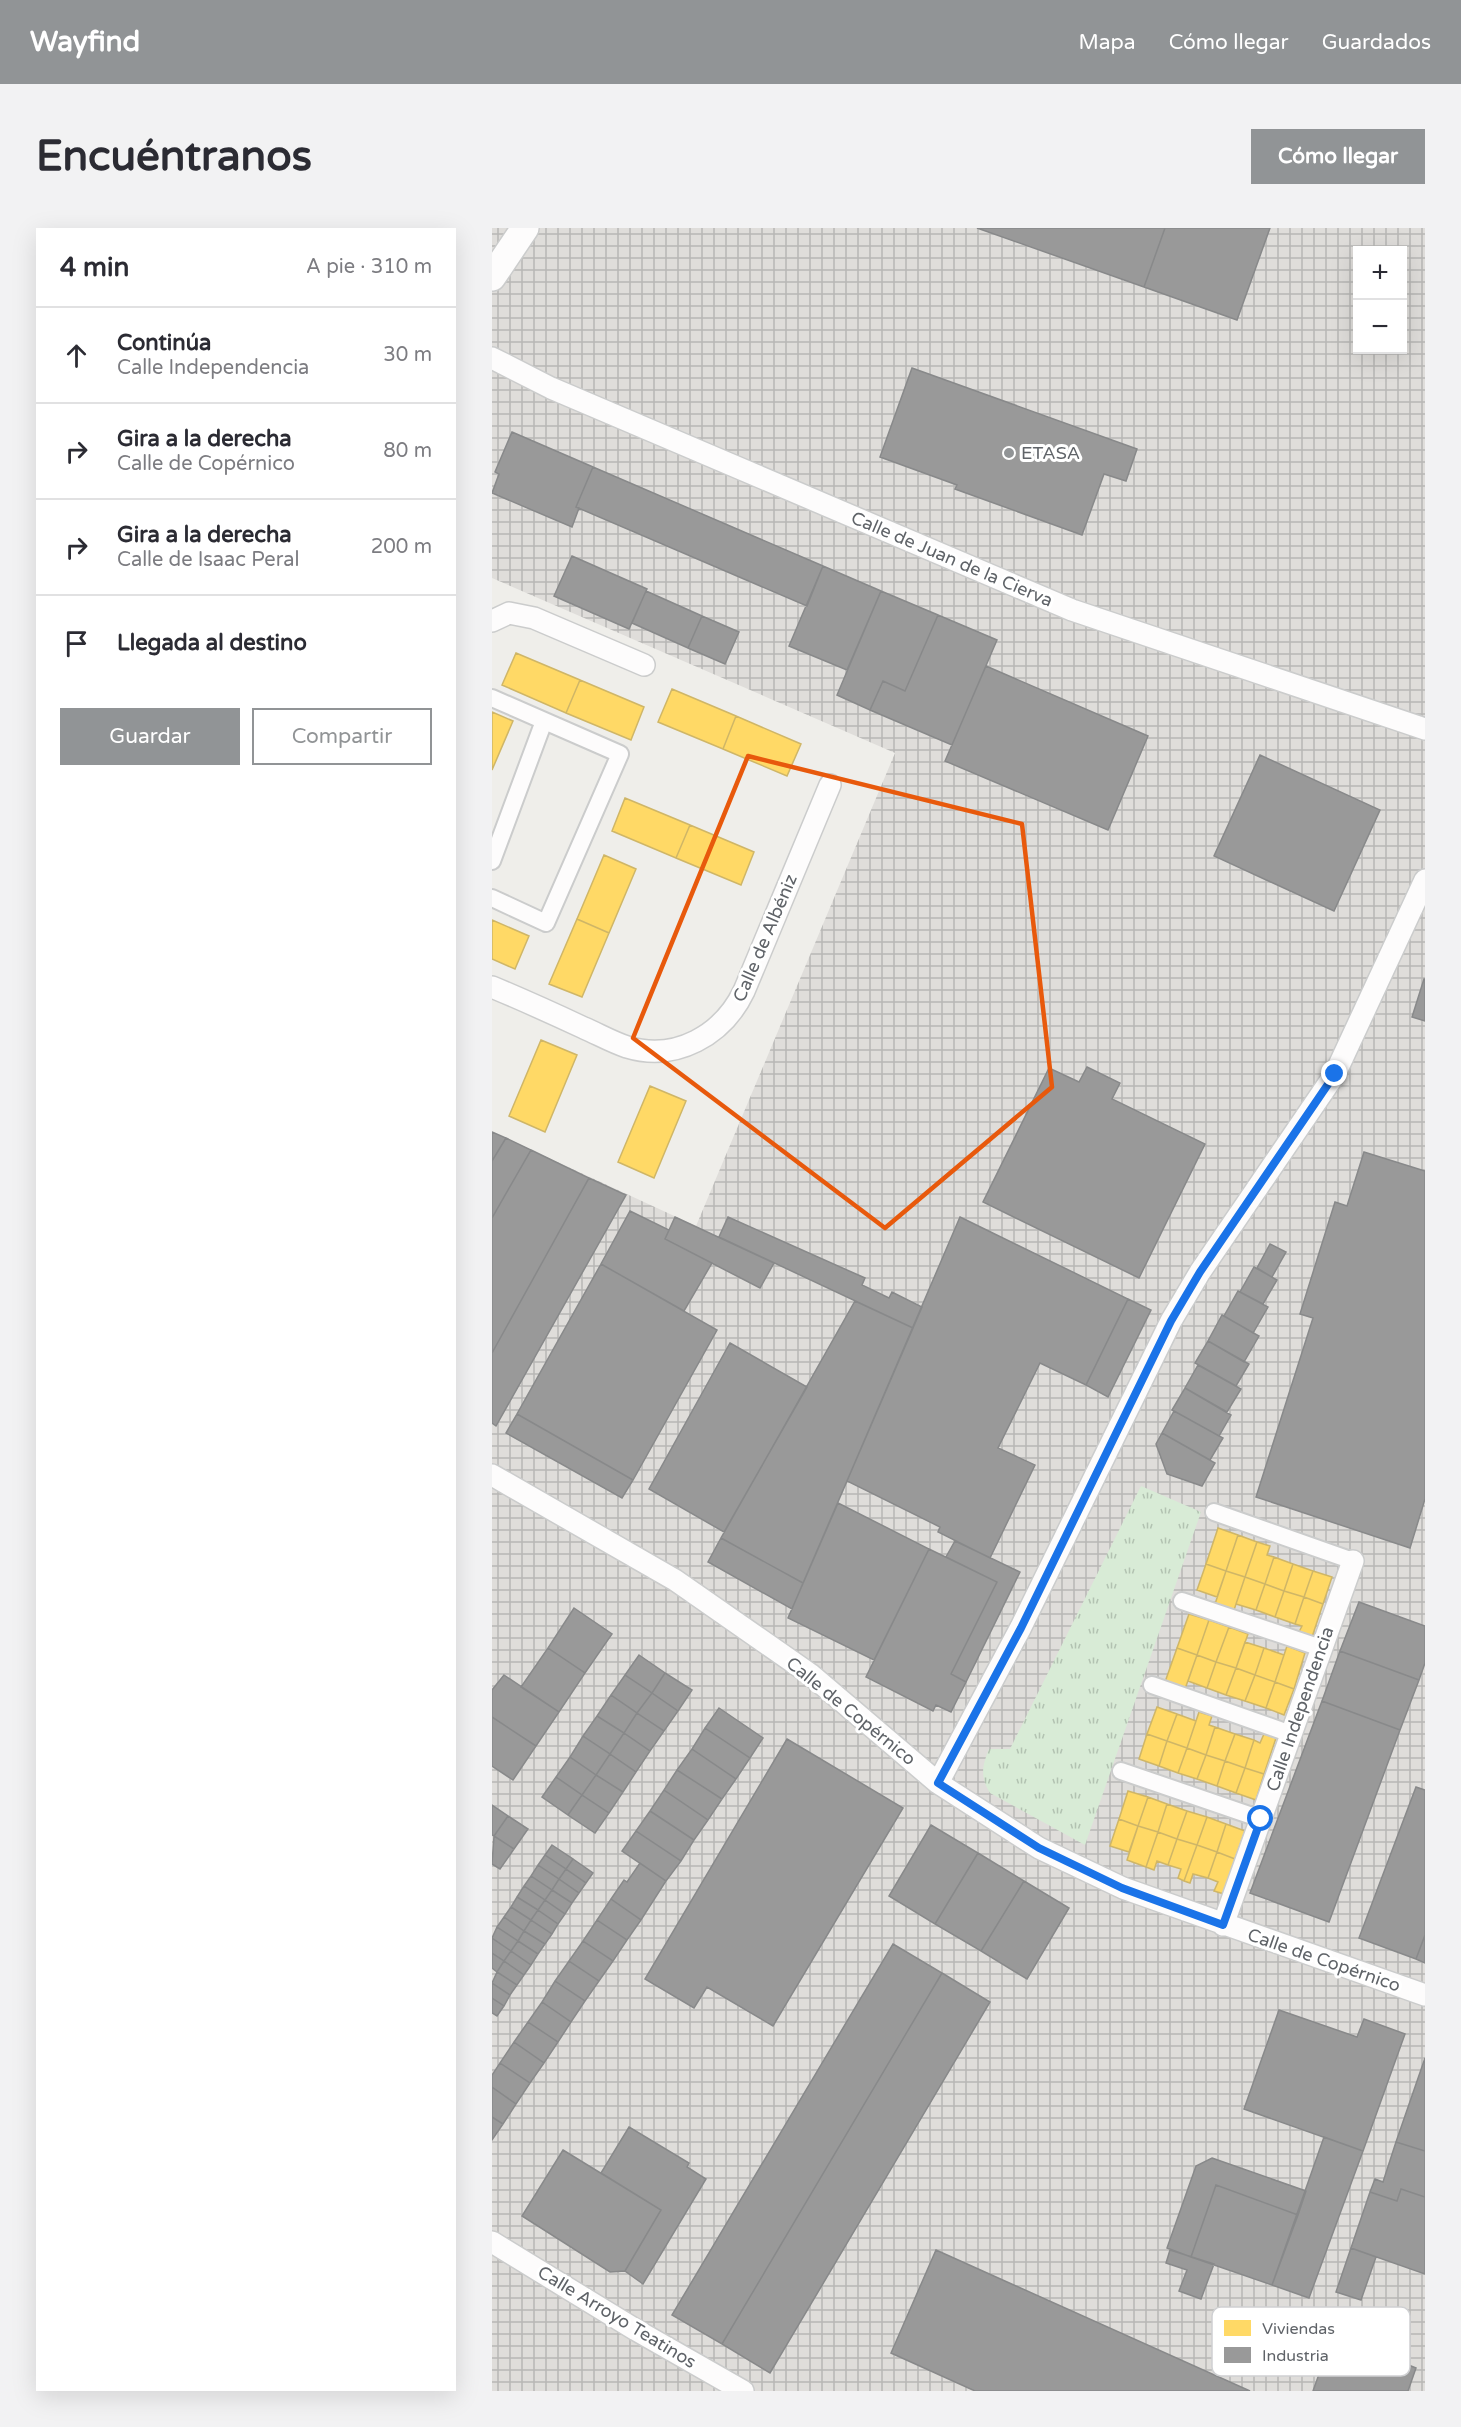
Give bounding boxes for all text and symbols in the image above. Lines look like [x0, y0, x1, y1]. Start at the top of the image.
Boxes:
text: Wayfind [30, 25, 140, 59]
text: Mapa [1078, 30, 1136, 55]
text: Cómo llegar [1169, 30, 1289, 55]
text: Guardados [1322, 30, 1431, 55]
button: Cómo llegar [1251, 129, 1425, 184]
text: Encuéntranos [36, 131, 312, 182]
map controls [1353, 246, 1407, 354]
button: + [1353, 246, 1407, 300]
text: 4 min [60, 252, 129, 283]
text: A pie · 310 m [306, 255, 432, 279]
button: − [1353, 300, 1407, 354]
text: Continúa [117, 330, 211, 356]
icon: ahead [60, 339, 93, 372]
text: 30 m [383, 343, 432, 367]
text: Calle Independencia [117, 356, 309, 380]
text: Gira a la derecha [117, 426, 292, 452]
icon: right [60, 435, 93, 468]
text: 80 m [383, 439, 432, 463]
place label: ETASA [1021, 442, 1080, 464]
marker: ETASA [1002, 446, 1016, 460]
text: Calle de Copérnico [117, 452, 295, 476]
street label: Calle de Juan de la Cierva [848, 506, 1056, 612]
text: Gira a la derecha [117, 522, 292, 548]
icon: right [60, 531, 93, 564]
text: 200 m [371, 535, 432, 559]
text: Calle de Isaac Peral [117, 548, 300, 572]
icon: arrive [60, 627, 93, 660]
text: Llegada al destino [117, 630, 307, 656]
button: Guardar [60, 708, 240, 765]
button: Compartir [252, 708, 432, 765]
street label: Calle de Albéniz [728, 871, 802, 1005]
route end [1321, 1060, 1347, 1086]
street label: Calle Independencia [1261, 1624, 1339, 1794]
street label: Calle de Copérnico [782, 1652, 920, 1770]
route start [1247, 1805, 1273, 1831]
street label: Calle de Copérnico [1245, 1924, 1403, 1996]
street label: Calle Arroyo Teatinos [534, 2261, 700, 2373]
legend [1212, 2307, 1410, 2376]
text: Viviendas [1262, 2319, 1335, 2339]
text: Industria [1262, 2346, 1329, 2366]

